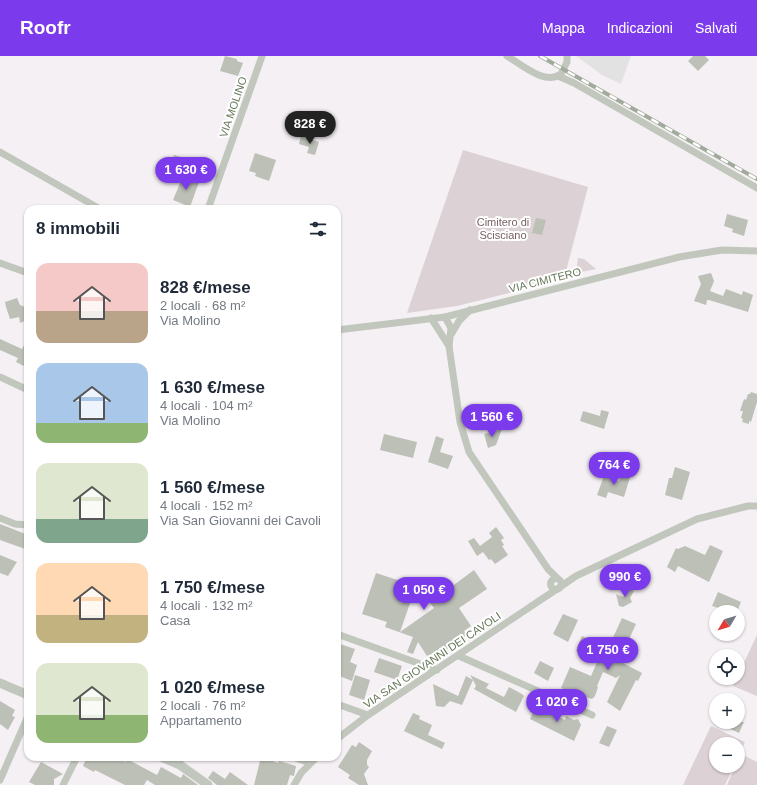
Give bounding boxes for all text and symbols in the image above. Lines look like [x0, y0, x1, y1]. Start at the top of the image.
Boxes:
text: Roofr [20, 17, 71, 38]
text: Mappa [542, 20, 585, 36]
text: Indicazioni [607, 20, 673, 36]
text: Salvati [695, 20, 737, 36]
street label: VIA MOLINO [217, 75, 249, 139]
pin: 828 € [282, 111, 338, 145]
text: 828 € [294, 116, 326, 131]
pin: 1 630 € [149, 157, 223, 191]
text: 1 630 € [164, 162, 208, 177]
park label: Cimitero di Scisciano [477, 216, 529, 241]
icon: filters [307, 218, 329, 240]
text: 8 immobili [36, 219, 120, 238]
street label: VIA CIMITERO [508, 265, 583, 295]
text: 828 €/mese [160, 278, 251, 297]
icon: home [68, 279, 116, 327]
text: 2 locali · 68 m² [160, 298, 245, 313]
text: Via Molino [160, 313, 220, 328]
text: 1 630 €/mese [160, 378, 265, 397]
icon: home [68, 379, 116, 427]
text: 4 locali · 104 m² [160, 398, 252, 413]
pin: 1 560 € [455, 404, 529, 438]
text: 1 560 € [470, 409, 514, 424]
text: Via Molino [160, 413, 220, 428]
pin: 764 € [586, 452, 642, 486]
text: 764 € [598, 457, 630, 472]
text: 1 560 €/mese [160, 478, 265, 497]
icon: home [68, 479, 116, 527]
text: 4 locali · 152 m² [160, 498, 252, 513]
text: Via San Giovanni dei Cavoli [160, 513, 321, 528]
pin: 990 € [597, 564, 653, 598]
text: 990 € [609, 569, 641, 584]
pin: 1 050 € [387, 577, 461, 611]
text: 1 750 €/mese [160, 578, 265, 597]
icon: home [68, 579, 116, 627]
text: 1 050 € [402, 582, 446, 597]
text: 4 locali · 132 m² [160, 598, 252, 613]
north arrow [709, 605, 745, 641]
map controls [709, 605, 745, 773]
street label: VIA SAN GIOVANNI DEI CAVOLI [361, 610, 503, 710]
text: Casa [160, 613, 190, 628]
pin: 1 750 € [571, 637, 645, 671]
text: 1 750 € [586, 642, 630, 657]
button: locate [709, 649, 745, 685]
text: 1 020 €/mese [160, 678, 265, 697]
icon: home [68, 679, 116, 727]
pin: 1 020 € [520, 689, 594, 723]
button: + [709, 693, 745, 729]
text: 1 020 € [535, 694, 579, 709]
text: 2 locali · 76 m² [160, 698, 245, 713]
text: Appartamento [160, 713, 242, 728]
button: − [709, 737, 745, 773]

